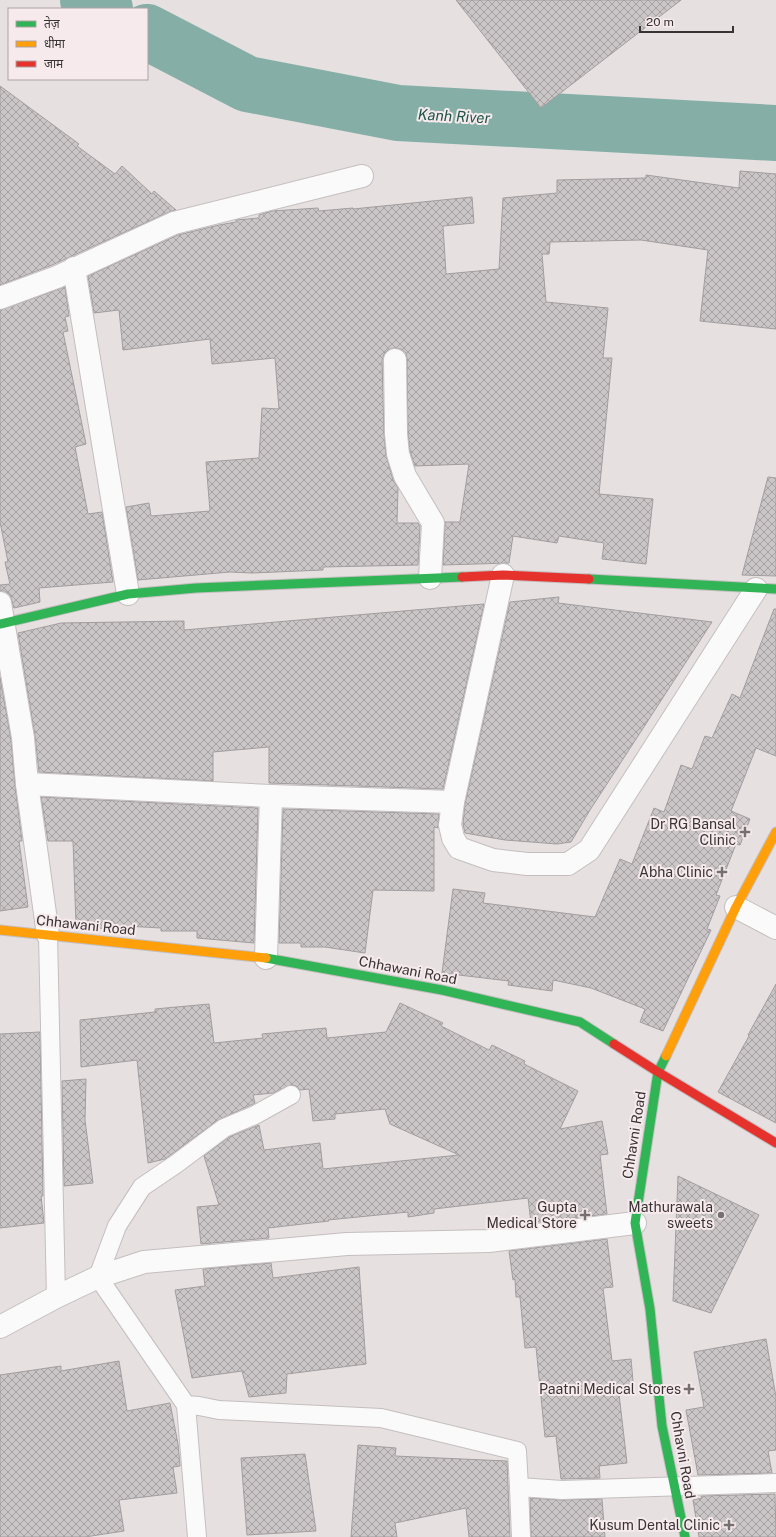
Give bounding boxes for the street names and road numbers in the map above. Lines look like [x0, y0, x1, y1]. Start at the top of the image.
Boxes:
street label: Chhawani Road [35, 912, 137, 938]
street label: Chhawani Road [357, 953, 459, 987]
street label: Chhavni Road [619, 1090, 649, 1180]
street label: Chhavni Road [667, 1410, 699, 1500]

